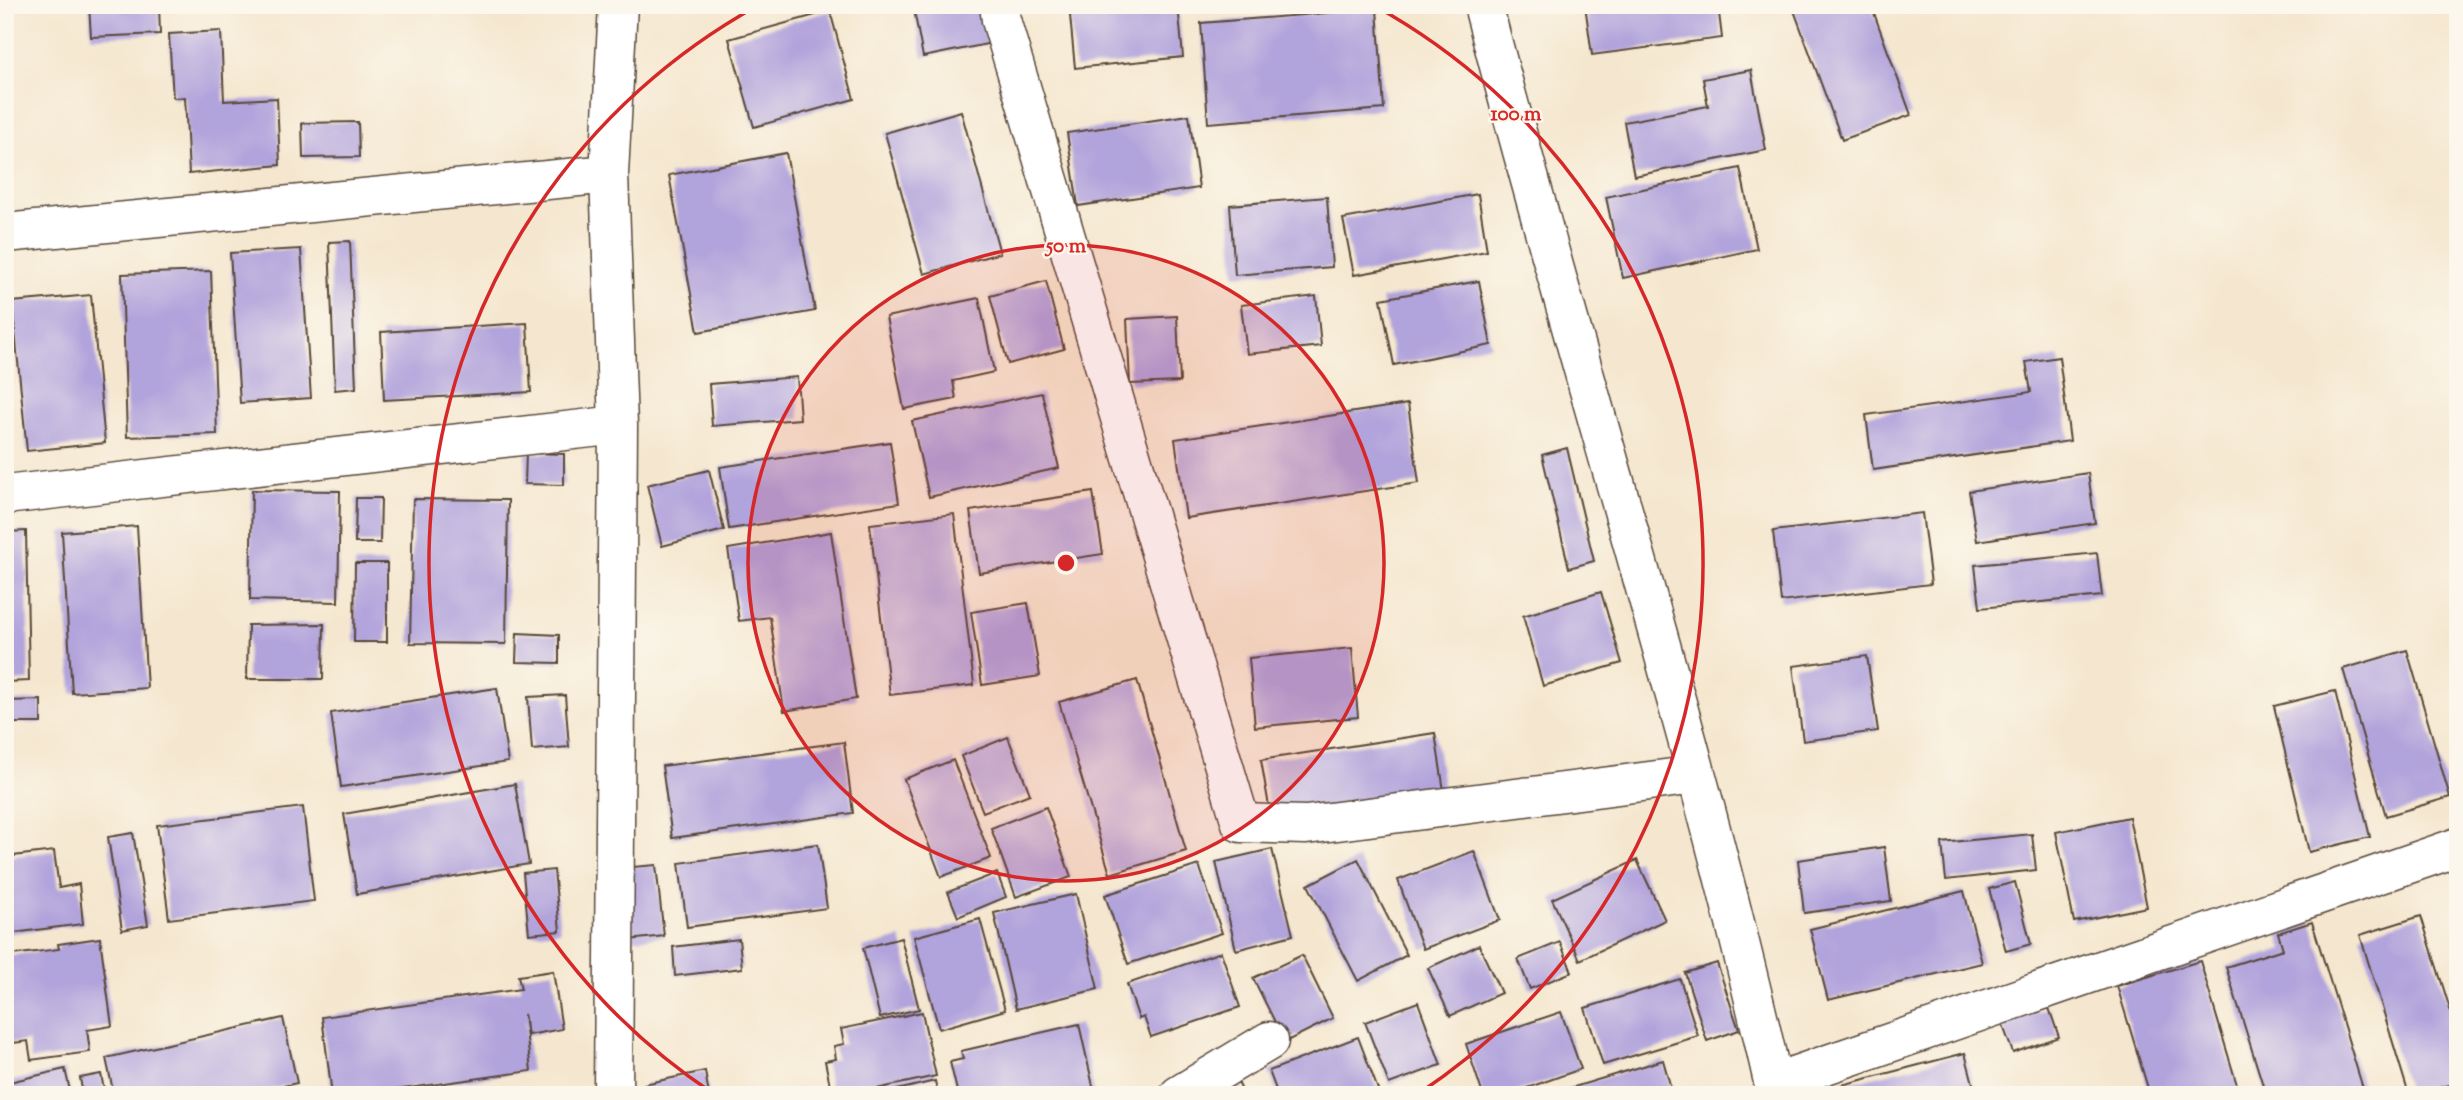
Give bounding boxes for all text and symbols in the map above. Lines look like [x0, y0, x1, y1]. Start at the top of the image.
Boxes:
text: 100 m [1491, 100, 1542, 130]
text: 50 m [1044, 232, 1087, 262]
centre of rings [1054, 551, 1078, 575]

